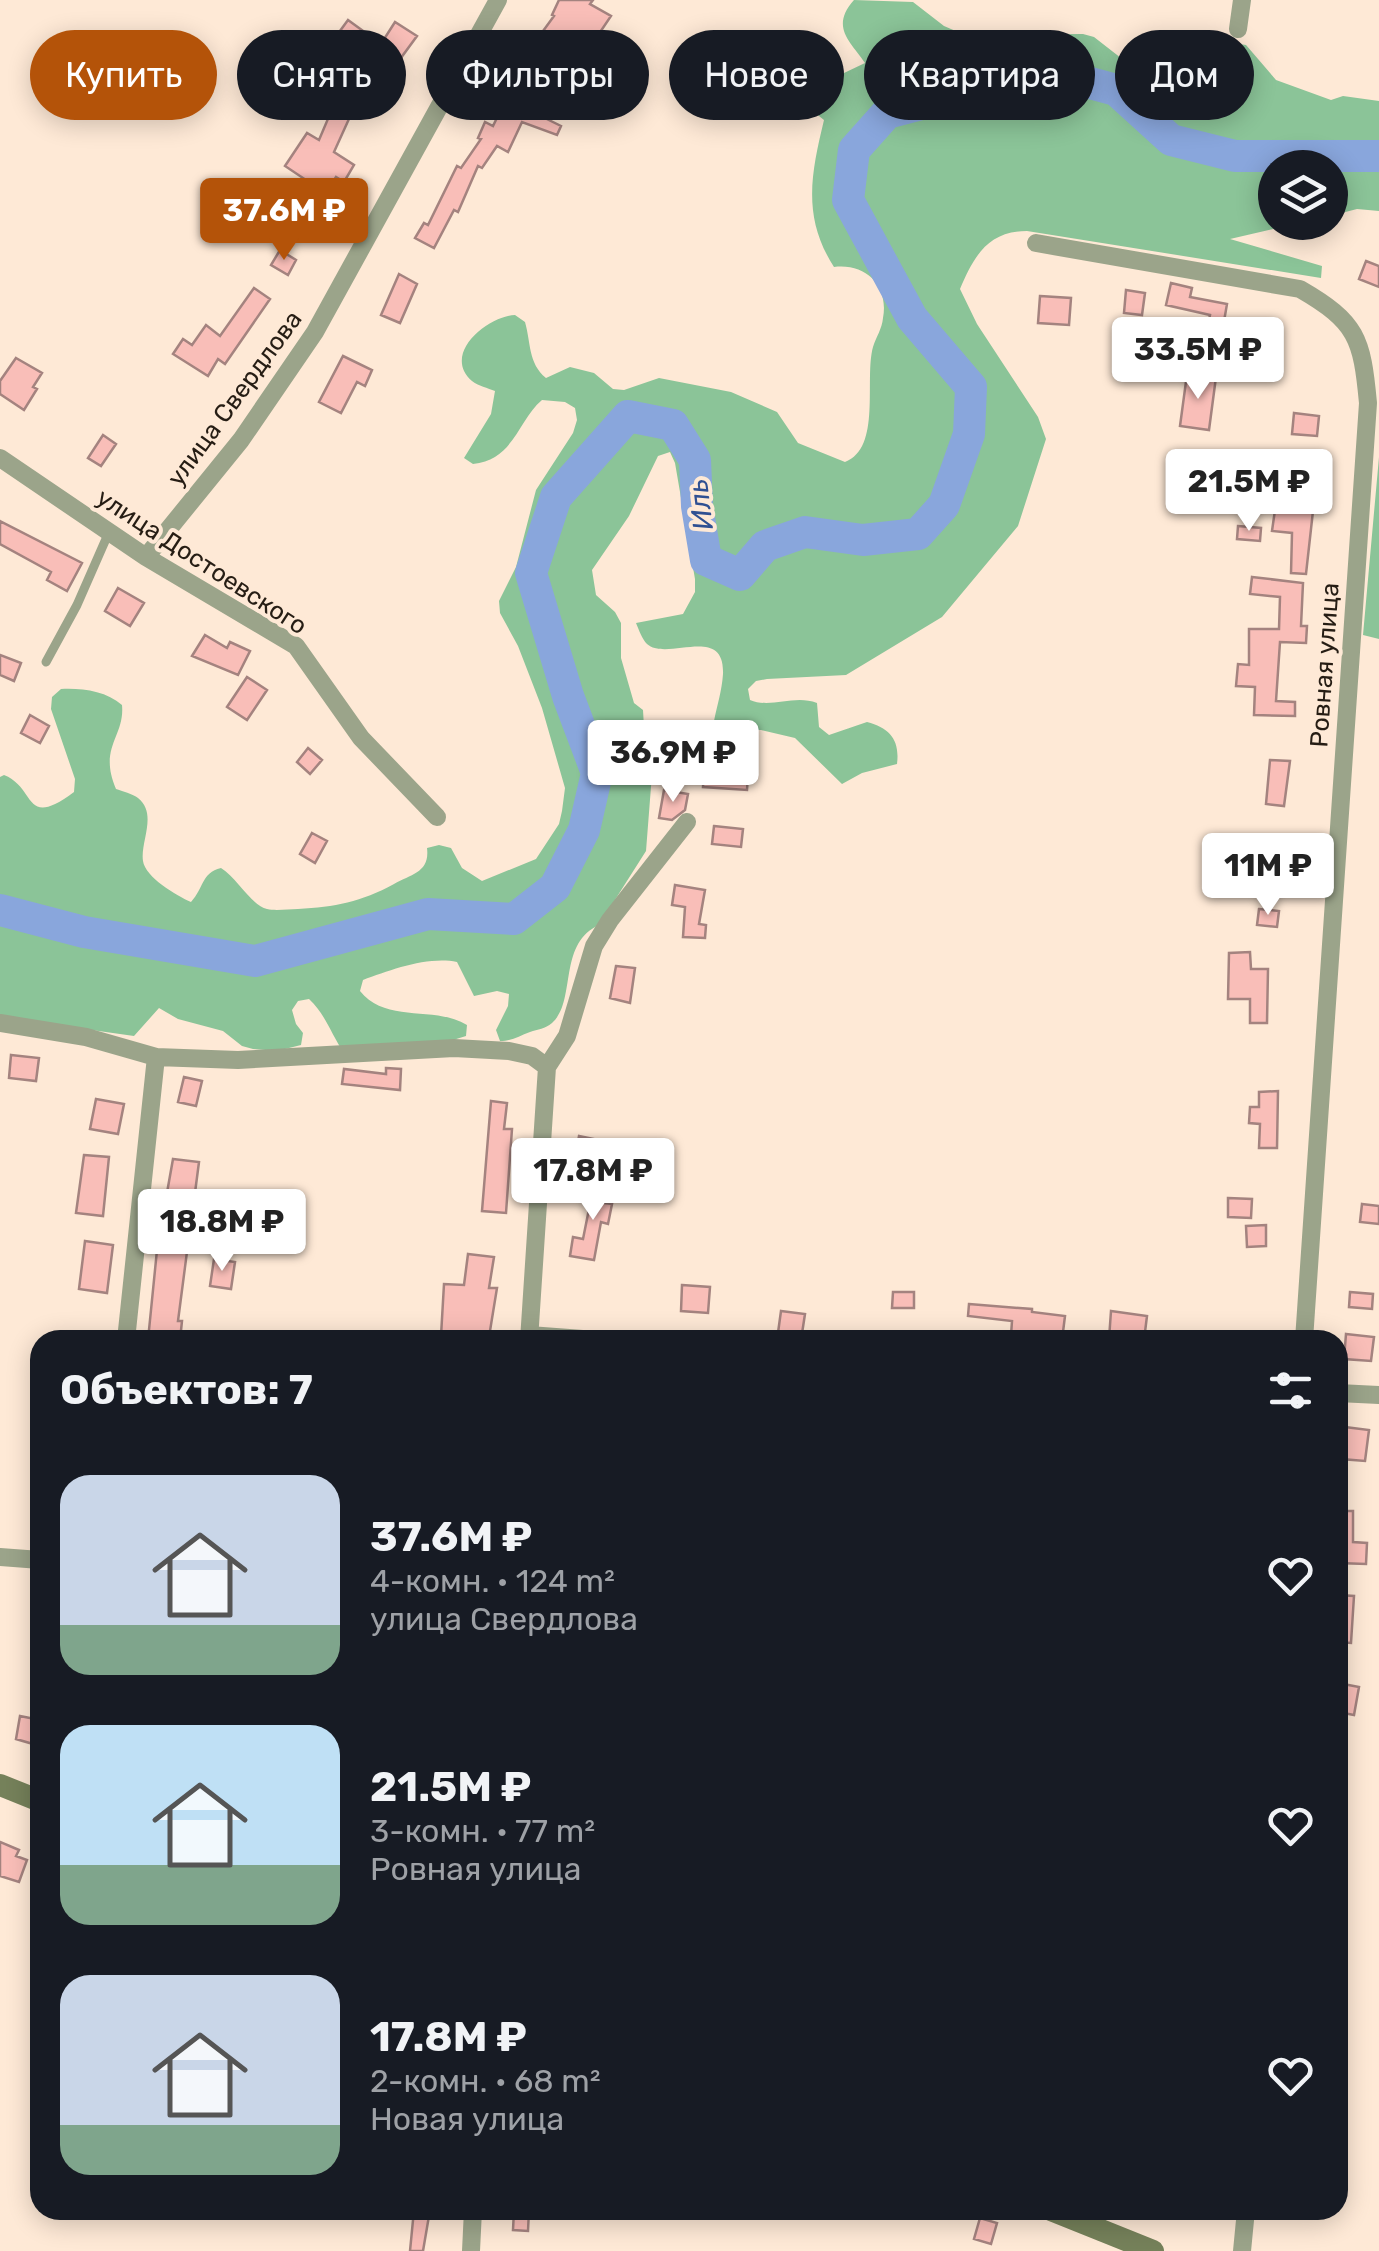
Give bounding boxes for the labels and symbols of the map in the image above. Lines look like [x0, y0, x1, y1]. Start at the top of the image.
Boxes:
pin: 37.6M ₽ [192, 178, 376, 263]
street label: улица Свердлова [161, 305, 308, 491]
pin: 33.5M ₽ [1106, 317, 1290, 402]
pin: 21.5M ₽ [1157, 449, 1341, 534]
water label: Иль [681, 478, 720, 532]
street label: улица Достоевского [91, 483, 312, 640]
street label: Ровная улица [1304, 582, 1345, 748]
pin: 36.9M ₽ [581, 720, 765, 805]
pin: 11M ₽ [1198, 833, 1338, 918]
pin: 17.8M ₽ [501, 1138, 685, 1223]
pin: 18.8M ₽ [130, 1189, 314, 1274]

